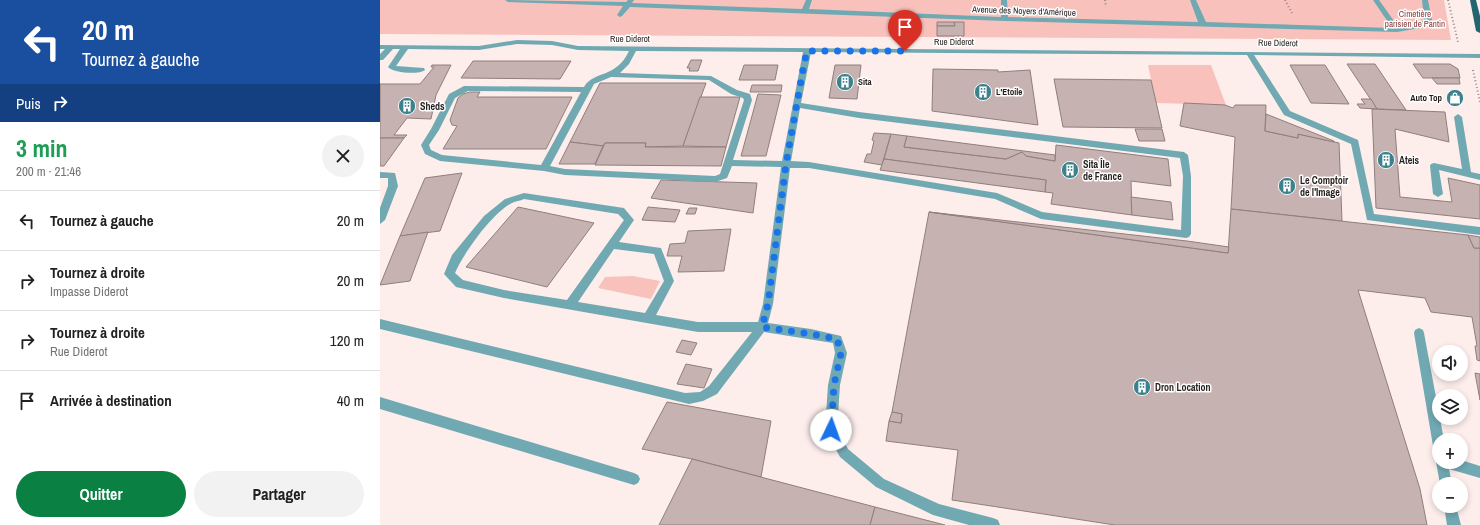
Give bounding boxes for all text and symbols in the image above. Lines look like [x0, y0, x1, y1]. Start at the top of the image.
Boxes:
street label: Avenue des Noyers d'Amérique [971, 3, 1076, 19]
park label: Cimetière parisien de Pantin [1385, 8, 1445, 30]
pin [888, 10, 922, 51]
text: 20 m [82, 11, 134, 49]
icon: left [16, 16, 68, 68]
icon: arrive [894, 16, 916, 38]
street label: Rue Diderot [610, 33, 650, 45]
street label: Rue Diderot [934, 36, 974, 48]
street label: Rue Diderot [1258, 37, 1298, 49]
text: Tournez à gauche [82, 47, 199, 72]
building icon: Sita [835, 72, 855, 92]
place label: Sita [858, 76, 872, 88]
building icon: L'Etoile [973, 82, 993, 102]
place label: L'Etoile [996, 86, 1022, 98]
shop icon: Auto Top [1445, 88, 1465, 108]
icon: right [49, 92, 71, 114]
place label: Auto Top [1410, 92, 1442, 104]
text: Puis [16, 93, 41, 114]
building icon: Sheds [397, 96, 417, 116]
place label: Sheds [420, 100, 445, 113]
text: 3 min [16, 132, 67, 164]
button: close [322, 135, 364, 177]
building icon: Ateis [1376, 150, 1396, 170]
place label: Ateis [1399, 154, 1419, 167]
place label: Sita Île de France [1083, 158, 1122, 183]
building icon: Sita Île de France [1060, 160, 1080, 180]
text: 200 m · 21:46 [16, 163, 81, 180]
place label: Le Comptoir de l'Image [1300, 174, 1349, 199]
building icon: Le Comptoir de l'Image [1277, 176, 1297, 196]
icon: left [16, 210, 38, 232]
text: Tournez à gauche [50, 210, 154, 231]
text: 20 m [337, 210, 364, 231]
text: Tournez à droite [50, 262, 145, 283]
icon: right [16, 270, 38, 292]
text: 20 m [337, 270, 364, 291]
text: Impasse Diderot [50, 283, 128, 300]
text: Tournez à droite [50, 322, 145, 343]
icon: right [16, 330, 38, 352]
text: 120 m [330, 330, 364, 351]
text: Rue Diderot [50, 343, 107, 360]
map controls [1432, 345, 1468, 513]
button: sound [1432, 345, 1468, 381]
building icon: Dron Location [1132, 377, 1152, 397]
place label: Dron Location [1155, 381, 1211, 394]
button: layers [1432, 389, 1468, 425]
icon: arrive [16, 390, 38, 412]
text: Arrivée à destination [50, 390, 172, 411]
text: 40 m [337, 390, 364, 411]
position arrow [810, 409, 852, 451]
button: + [1432, 433, 1468, 469]
button: Quitter [16, 471, 186, 517]
button: Partager [194, 471, 364, 517]
button: − [1432, 477, 1468, 513]

